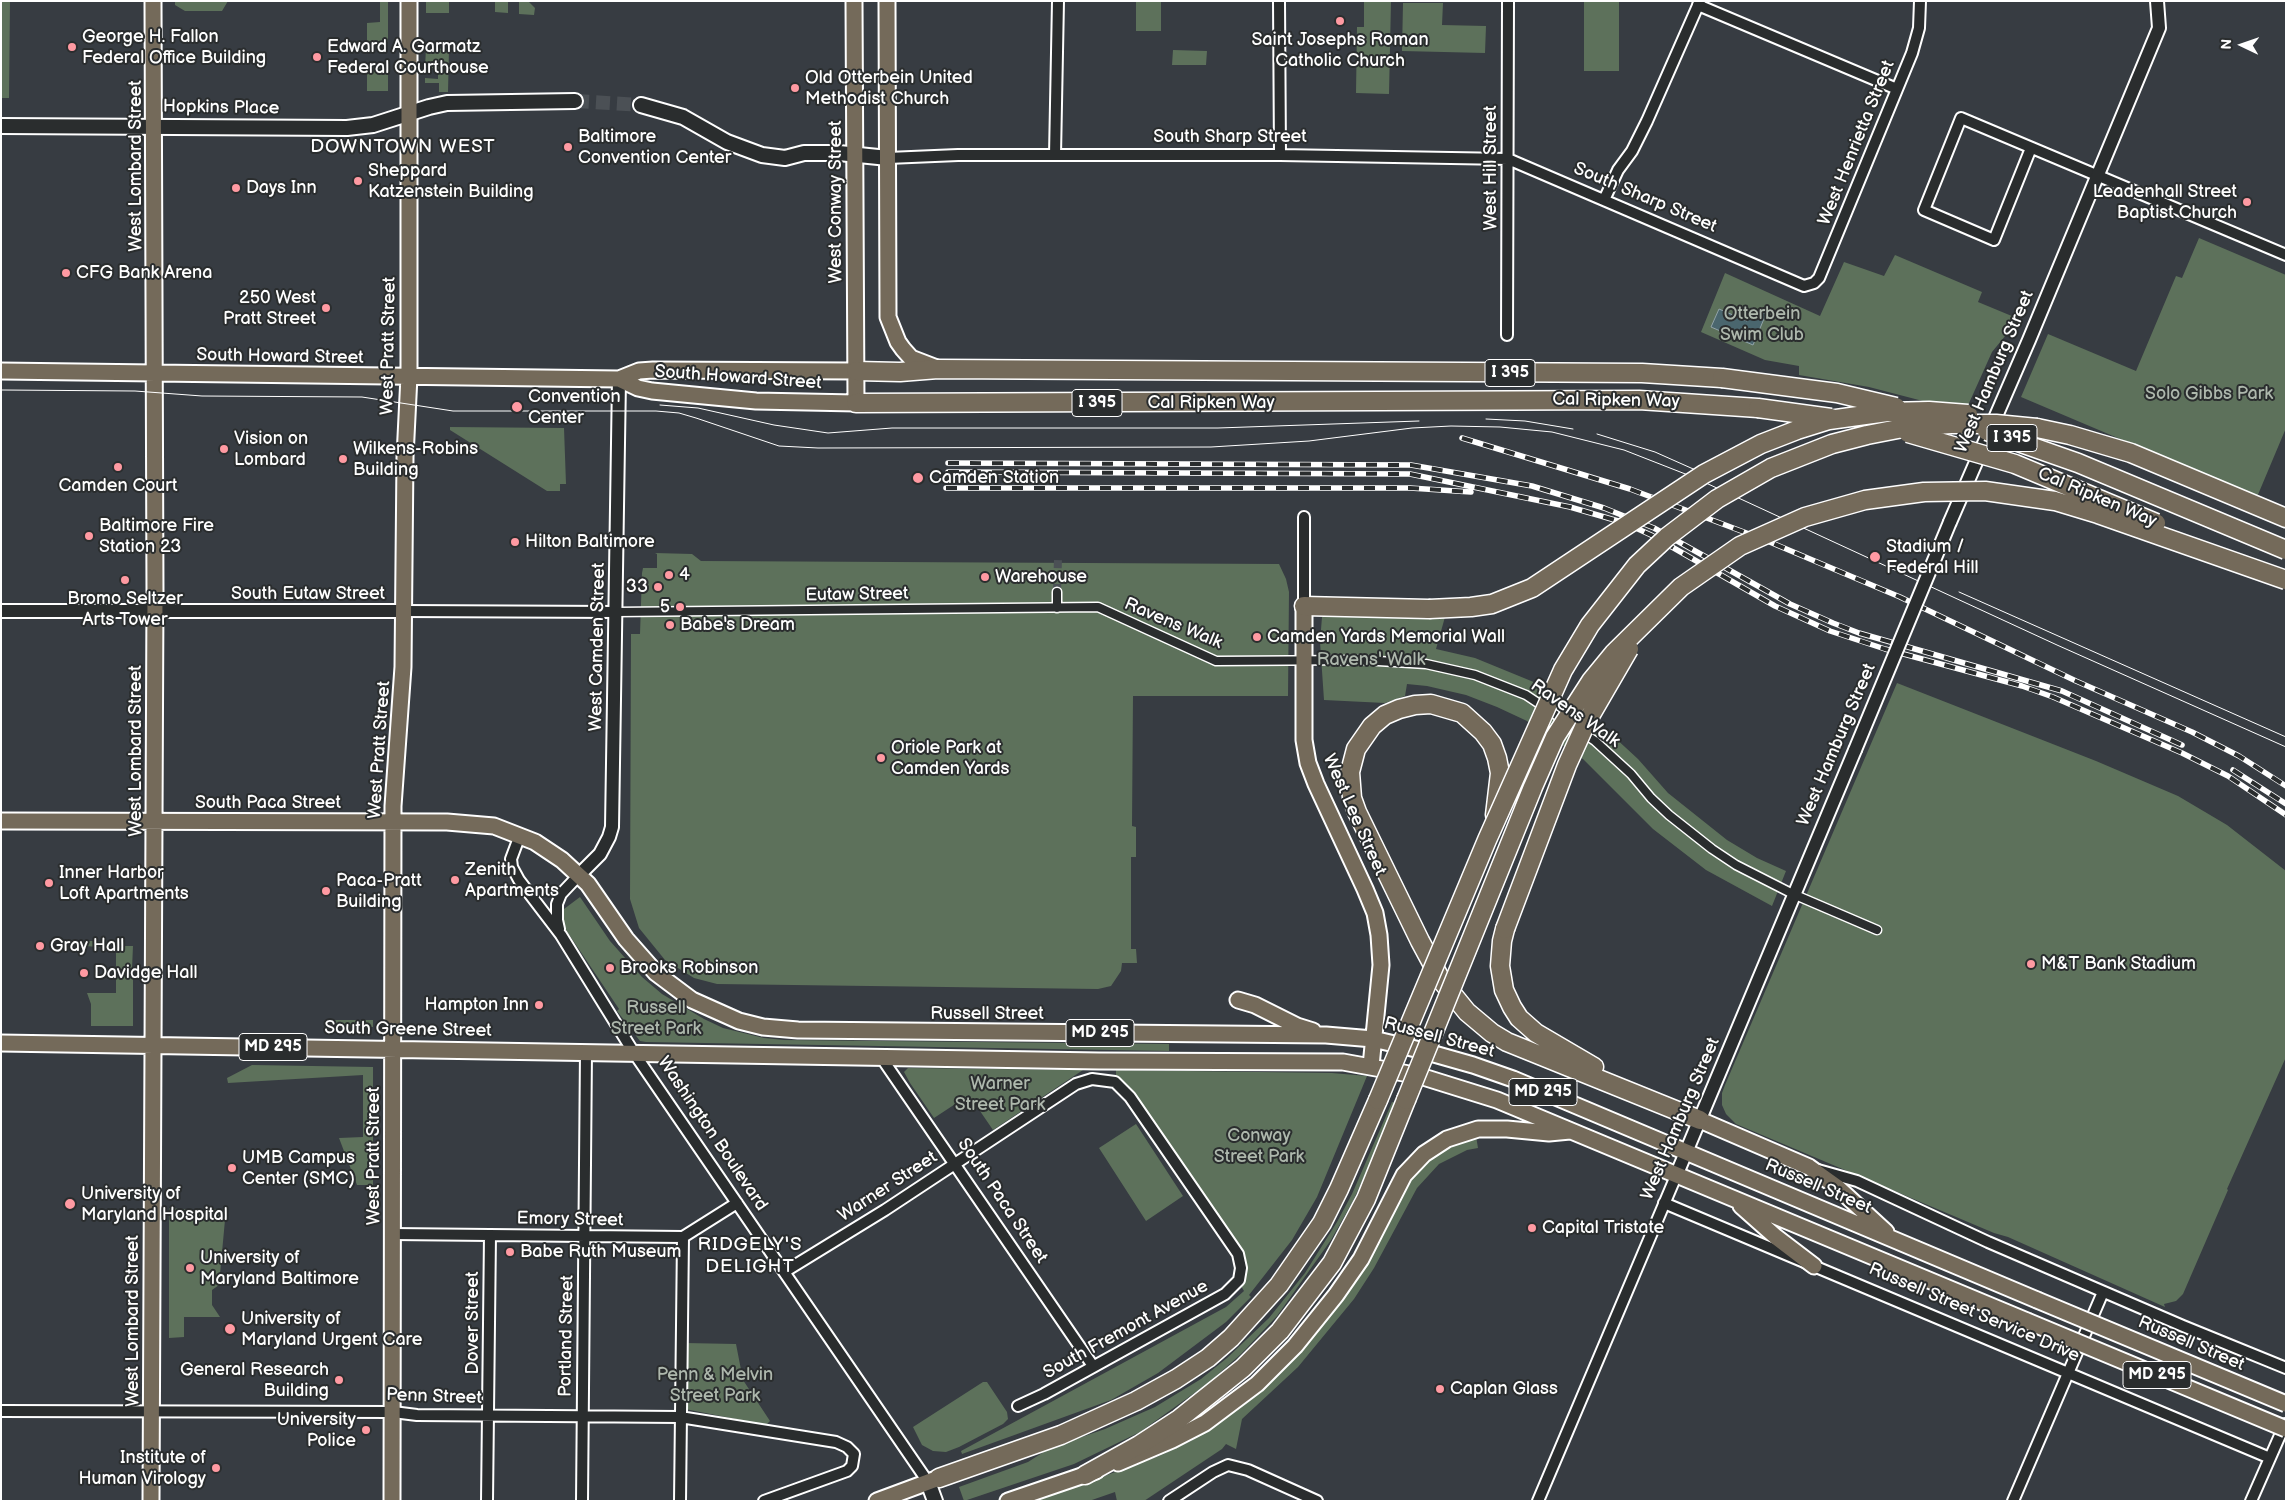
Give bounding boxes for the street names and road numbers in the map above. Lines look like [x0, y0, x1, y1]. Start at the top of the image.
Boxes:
street label: West Henrietta Street [1814, 57, 1900, 229]
street label: West Lombard Street [125, 80, 147, 252]
street label: Hopkins Place [163, 96, 279, 120]
street label: West Hill Street [1480, 105, 1502, 231]
street label: West Conway Street [825, 121, 847, 283]
street label: South Sharp Street [1153, 126, 1307, 148]
street label: South Sharp Street [1570, 158, 1720, 238]
street label: West Pratt Street [377, 277, 401, 415]
street label: West Hamburg Street [1951, 287, 2039, 457]
street label: South Howard Street [196, 345, 364, 369]
road number: I 395 [1485, 359, 1535, 386]
street label: South Howard Street [654, 361, 822, 395]
road number: I 395 [1072, 389, 1122, 416]
street label: Cal Ripken Way [1552, 389, 1680, 413]
street label: Cal Ripken Way [1147, 392, 1275, 414]
road number: I 395 [1987, 424, 2037, 452]
street label: Cal Ripken Way [2034, 463, 2160, 533]
street label: West Camden Street [586, 562, 610, 732]
street label: South Eutaw Street [231, 583, 385, 605]
street label: Eutaw Street [805, 583, 909, 607]
street label: Ravens Walk [1121, 594, 1225, 654]
street label: West Hamburg Street [1793, 660, 1881, 830]
street label: West Lombard Street [125, 665, 147, 837]
street label: Ravens Walk [1526, 675, 1624, 753]
street label: West Pratt Street [364, 680, 396, 820]
street label: West Lee Street [1318, 751, 1390, 879]
street label: South Paca Street [195, 792, 341, 814]
street label: Russell Street [930, 1003, 1044, 1025]
street label: Russell Street [1381, 1013, 1497, 1063]
street label: South Greene Street [324, 1018, 492, 1042]
road number: MD 295 [1066, 1020, 1134, 1046]
road number: MD 295 [239, 1034, 307, 1060]
street label: West Hamburg Street [1637, 1034, 1725, 1204]
street label: Washington Boulevard [652, 1053, 772, 1215]
road number: MD 295 [1509, 1078, 1577, 1106]
street label: West Pratt Street [363, 1087, 385, 1225]
street label: South Paca Street [952, 1134, 1052, 1268]
street label: Warner Street [834, 1147, 942, 1227]
street label: Russell Street [1761, 1155, 1875, 1219]
street label: Emory Street [516, 1208, 624, 1232]
street label: West Lombard Street [122, 1235, 144, 1407]
street label: Russell Street Service Drive [1865, 1259, 2083, 1367]
street label: Dover Street [462, 1272, 484, 1374]
street label: Portland Street [555, 1275, 579, 1397]
street label: South Fremont Avenue [1040, 1276, 1212, 1384]
street label: Russell Street [2134, 1312, 2248, 1376]
road number: MD 295 [2123, 1362, 2191, 1388]
street label: Penn Street [386, 1385, 482, 1409]

